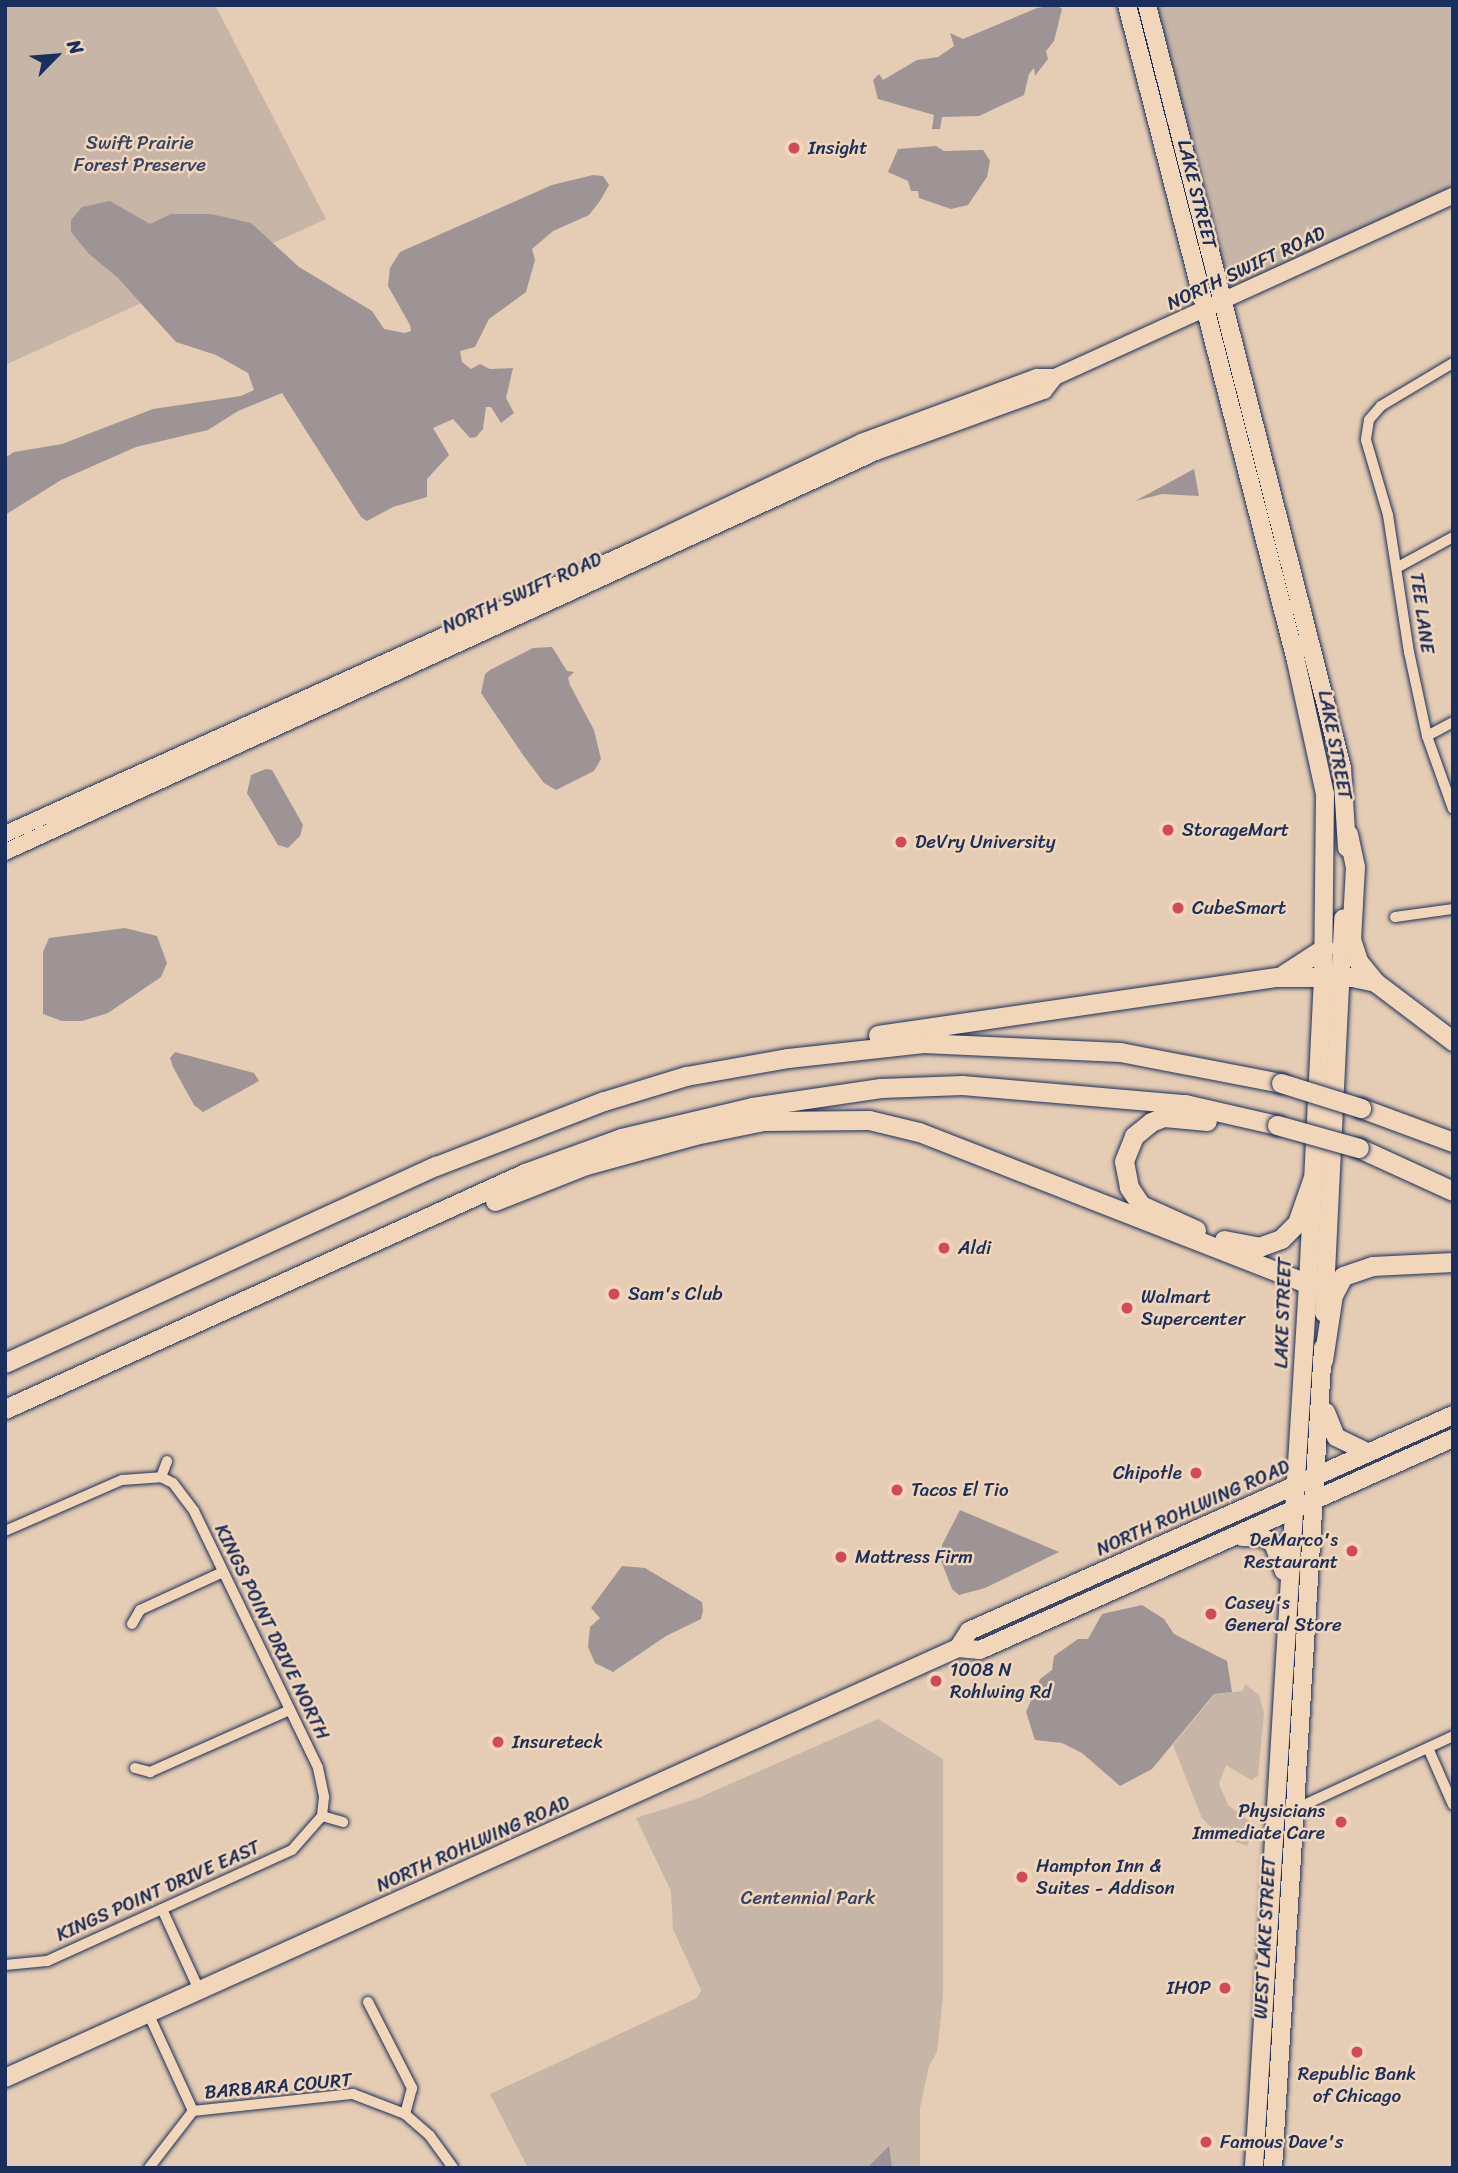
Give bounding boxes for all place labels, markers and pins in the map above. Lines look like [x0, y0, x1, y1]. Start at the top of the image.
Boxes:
place label: Insight [808, 137, 868, 159]
marker: Insight [786, 140, 802, 156]
place label: StorageMart [1182, 819, 1289, 841]
marker: StorageMart [1160, 822, 1176, 838]
place label: DeVry University [915, 831, 1056, 853]
marker: DeVry University [893, 834, 909, 850]
place label: CubeSmart [1192, 897, 1286, 919]
marker: CubeSmart [1170, 900, 1186, 916]
place label: Aldi [958, 1237, 991, 1259]
marker: Aldi [936, 1240, 952, 1256]
place label: Sam's Club [628, 1283, 722, 1305]
marker: Sam's Club [606, 1286, 622, 1302]
place label: Walmart Supercenter [1141, 1286, 1245, 1330]
marker: Walmart Supercenter [1119, 1300, 1135, 1316]
place label: Chipotle [1113, 1462, 1182, 1484]
marker: Chipotle [1188, 1465, 1204, 1481]
place label: Tacos El Tio [911, 1479, 1009, 1501]
marker: Tacos El Tio [889, 1482, 905, 1498]
place label: DeMarco's Restaurant [1244, 1529, 1338, 1573]
marker: DeMarco's Restaurant [1344, 1543, 1360, 1559]
place label: Mattress Firm [855, 1546, 973, 1568]
marker: Mattress Firm [833, 1549, 849, 1565]
place label: Casey's General Store [1225, 1592, 1342, 1636]
marker: Casey's General Store [1203, 1606, 1219, 1622]
place label: 1008 N Rohlwing Rd [950, 1659, 1051, 1703]
marker: 1008 N Rohlwing Rd [928, 1673, 944, 1689]
place label: Insureteck [512, 1731, 603, 1753]
marker: Insureteck [490, 1734, 506, 1750]
place label: Physicians Immediate Care [1192, 1800, 1325, 1844]
marker: Physicians Immediate Care [1331, 1812, 1351, 1832]
place label: Hampton Inn & Suites - Addison [1036, 1855, 1174, 1899]
marker: Hampton Inn & Suites - Addison [1014, 1869, 1030, 1885]
place label: IHOP [1167, 1977, 1211, 1999]
marker: IHOP [1217, 1980, 1233, 1996]
marker: Republic Bank of Chicago [1349, 2044, 1365, 2060]
place label: Republic Bank of Chicago [1298, 2063, 1416, 2107]
place label: Famous Dave's [1220, 2131, 1343, 2153]
marker: Famous Dave's [1198, 2134, 1214, 2150]

